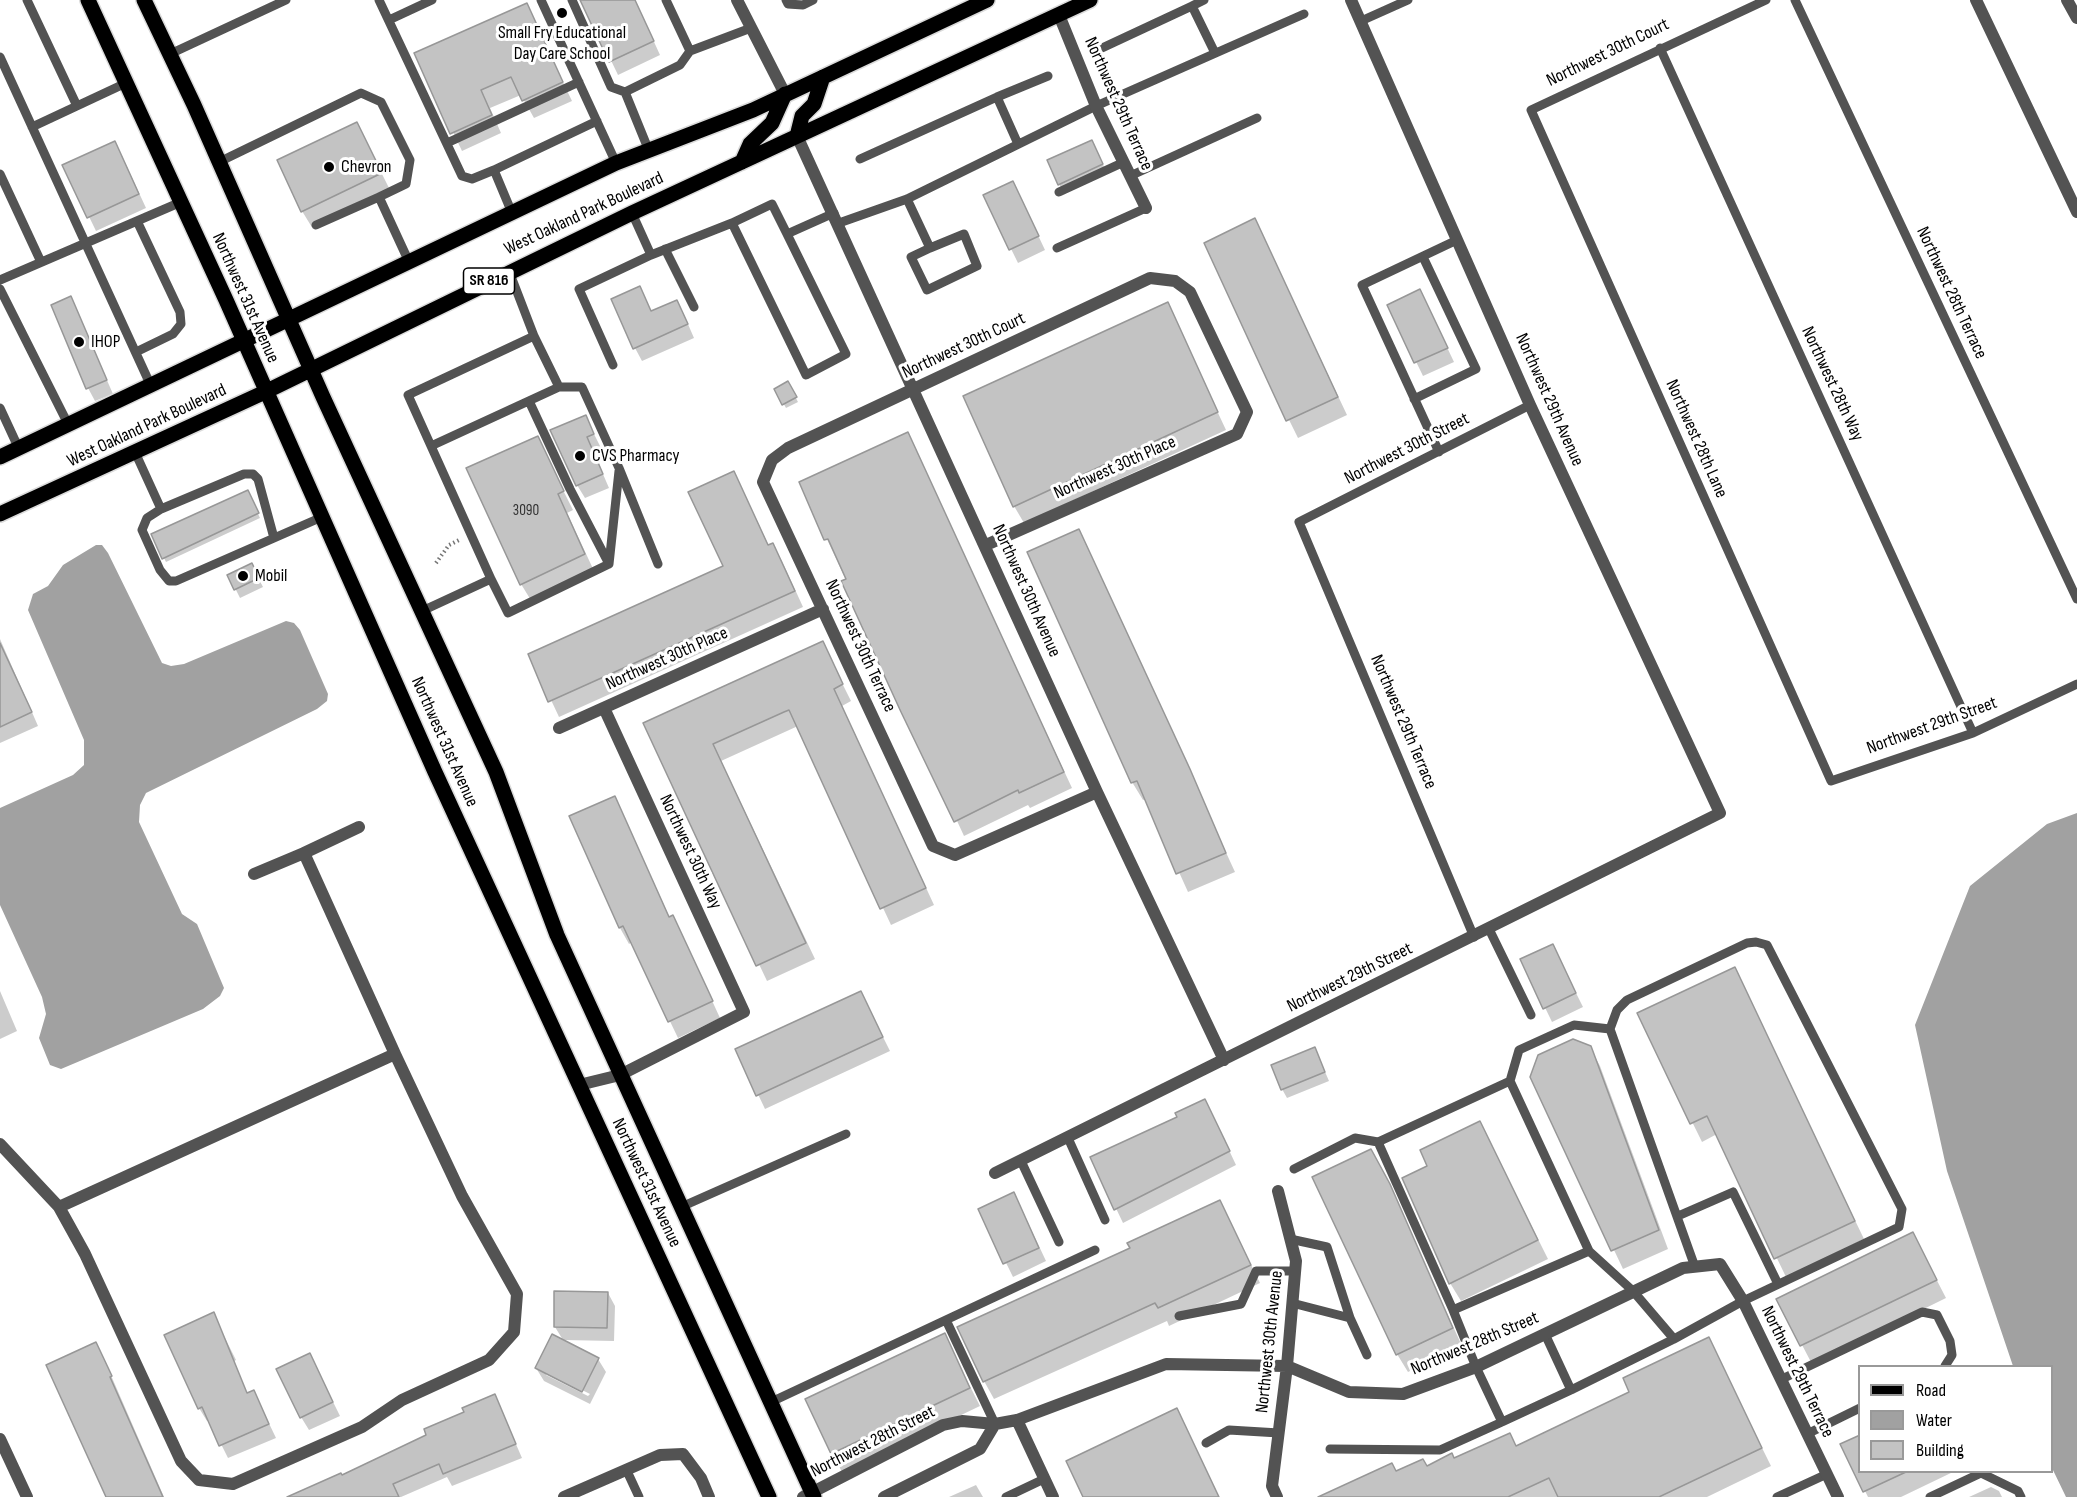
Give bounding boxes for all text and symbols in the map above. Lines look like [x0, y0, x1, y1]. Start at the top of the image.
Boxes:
marker: Small Fry Educational Day Care School [555, 6, 569, 20]
street label: Northwest 30th Court [1543, 14, 1673, 92]
place label: Small Fry Educational Day Care School [498, 22, 626, 64]
street label: Northwest 29th Terrace [1079, 34, 1157, 174]
place label: Chevron [341, 156, 392, 178]
marker: Chevron [322, 160, 336, 174]
street label: West Oakland Park Boulevard [501, 168, 667, 260]
street label: Northwest 28th Terrace [1911, 223, 1991, 363]
street label: Northwest 31st Avenue [207, 230, 283, 366]
road number: SR 816 [464, 268, 514, 294]
street label: Northwest 30th Court [899, 308, 1029, 384]
street label: Northwest 28th Way [1796, 323, 1868, 445]
street label: Northwest 29th Avenue [1510, 330, 1588, 470]
place label: IHOP [91, 331, 120, 353]
marker: IHOP [72, 335, 86, 349]
street label: Northwest 28th Lane [1660, 377, 1732, 501]
street label: West Oakland Park Boulevard [64, 380, 230, 472]
street label: Northwest 30th Street [1341, 408, 1473, 490]
street label: Northwest 30th Place [1051, 431, 1179, 505]
place label: CVS Pharmacy [592, 445, 679, 467]
marker: CVS Pharmacy [573, 449, 587, 463]
house number: 3090 [513, 502, 539, 520]
street label: Northwest 30th Avenue [987, 521, 1065, 661]
place label: Mobil [255, 565, 287, 587]
marker: Mobil [236, 569, 250, 583]
street label: Northwest 30th Terrace [820, 576, 900, 716]
street label: Northwest 30th Place [603, 622, 731, 696]
street label: Northwest 29th Terrace [1365, 652, 1441, 792]
street label: Northwest 31st Avenue [406, 674, 482, 810]
street label: Northwest 29th Street [1864, 692, 2000, 760]
street label: Northwest 30th Way [654, 791, 726, 913]
street label: Northwest 29th Street [1284, 938, 1416, 1018]
street label: Northwest 31st Avenue [607, 1115, 685, 1251]
street label: Northwest 30th Avenue [1252, 1270, 1288, 1414]
street label: Northwest 29th Terrace [1756, 1303, 1838, 1441]
street label: Northwest 28th Street [1408, 1307, 1542, 1381]
legend [1858, 1365, 2053, 1473]
text: Road [1916, 1380, 1946, 1401]
street label: Northwest 28th Street [807, 1401, 939, 1483]
text: Water [1916, 1410, 1952, 1431]
text: Building [1916, 1440, 1964, 1461]

